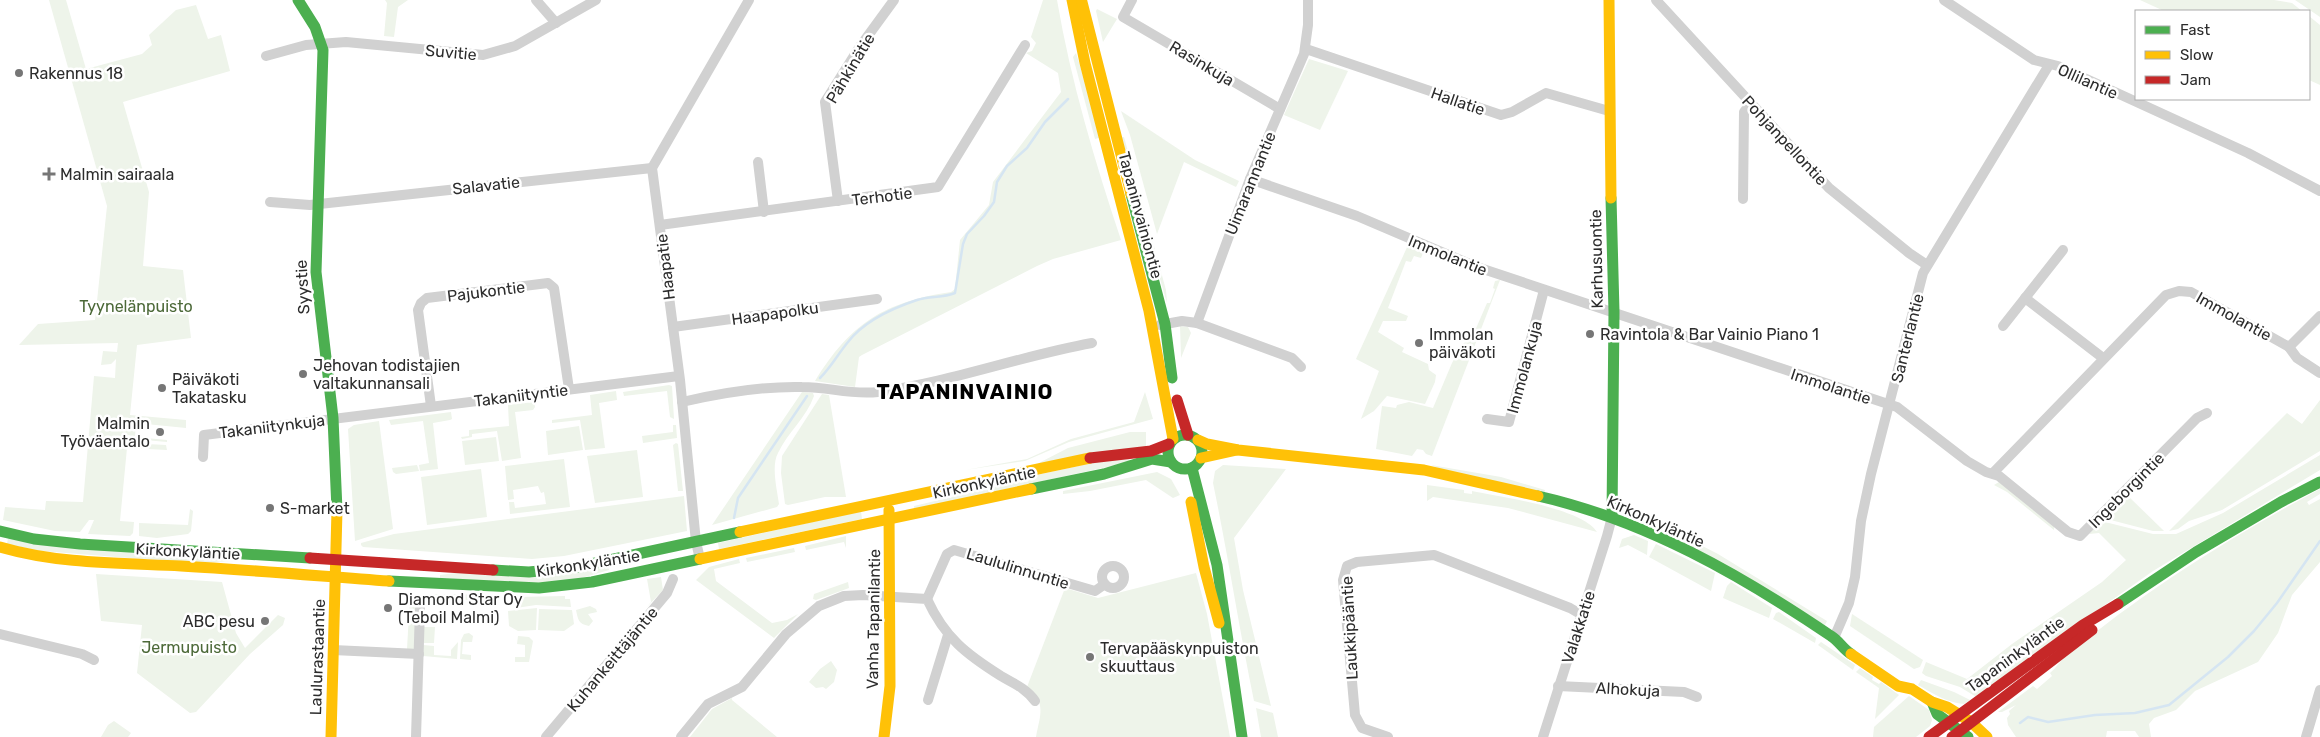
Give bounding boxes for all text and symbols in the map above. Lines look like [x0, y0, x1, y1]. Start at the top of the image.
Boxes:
legend [2135, 10, 2310, 100]
text: Fast [2180, 21, 2210, 39]
street label: Pähkinätie [822, 30, 879, 107]
street label: Rasinkuja [1166, 37, 1237, 90]
street label: Suvitie [425, 41, 477, 64]
text: Slow [2180, 46, 2213, 64]
street label: Ollilantie [2055, 60, 2121, 103]
place label: Rakennus 18 [29, 64, 123, 83]
marker: Rakennus 18 [13, 67, 25, 79]
text: Jam [2180, 71, 2211, 89]
street label: Hallatie [1428, 83, 1487, 120]
street label: Pohjanpellontie [1738, 92, 1831, 189]
street label: Uimarannantie [1221, 129, 1280, 238]
street label: Tapaninvainiontie [1114, 150, 1167, 281]
place label: Malmin sairaala [60, 165, 174, 184]
marker: Malmin sairaala [42, 167, 56, 181]
street label: Salavatie [451, 173, 521, 198]
street label: Terhotie [851, 183, 913, 210]
street label: Karhusuontie [1586, 209, 1607, 309]
street label: Immolantie [1406, 231, 1490, 280]
street label: Haapatie [652, 233, 679, 301]
street label: Syystie [292, 259, 313, 315]
street label: Pajukontie [446, 277, 526, 306]
street label: Immolantie [2193, 288, 2275, 345]
street label: Santerlantie [1887, 292, 1928, 385]
park label: Tyynelänpuisto [79, 297, 193, 316]
street label: Haapapolku [730, 298, 820, 329]
street label: Immolankuja [1503, 319, 1546, 416]
place label: Immolan päiväkoti [1429, 325, 1496, 362]
place label: Ravintola & Bar Vainio Piano 1 [1600, 325, 1819, 344]
marker: Ravintola & Bar Vainio Piano 1 [1584, 328, 1596, 340]
marker: Immolan päiväkoti [1413, 337, 1425, 349]
place label: Jehovan todistajien valtakunnansali [313, 356, 460, 393]
street label: Immolantie [1788, 365, 1873, 408]
marker: Jehovan todistajien valtakunnansali [297, 368, 309, 380]
place label: Päiväkoti Takatasku [172, 370, 247, 407]
district label: TAPANINVAINIO [876, 379, 1054, 404]
street label: Takaniityntie [473, 380, 569, 411]
marker: Päiväkoti Takatasku [156, 382, 168, 394]
street label: Takaniitynkuja [218, 411, 326, 442]
place label: Malmin Työväentalo [61, 414, 150, 451]
marker: Malmin Työväentalo [154, 426, 166, 438]
street label: Ingeborgintie [2085, 449, 2168, 532]
street label: Kirkonkyläntie [931, 462, 1037, 503]
street label: Kirkonkyläntie [1604, 491, 1708, 551]
place label: S-market [280, 499, 350, 518]
marker: S-market [264, 502, 276, 514]
street label: Kirkonkyläntie [135, 539, 241, 564]
street label: Laululinnuntie [964, 544, 1072, 593]
street label: Kirkonkyläntie [535, 546, 641, 581]
street label: Vanha Tapanilantie [863, 549, 884, 689]
street label: Laukkipääntie [1337, 576, 1362, 680]
street label: Valakkatie [1558, 588, 1599, 666]
place label: Diamond Star Oy (Teboil Malmi) [398, 590, 523, 627]
street label: Laulurastaantie [306, 598, 329, 716]
marker: Diamond Star Oy (Teboil Malmi) [382, 602, 394, 614]
street label: Kuhankeittäjäntie [563, 603, 662, 716]
place label: ABC pesu [183, 612, 255, 631]
street label: Tapaninkyläntie [1962, 612, 2068, 696]
marker: ABC pesu [259, 615, 271, 627]
park label: Jermupuisto [141, 638, 237, 657]
place label: Tervapääskynpuiston skuuttaus [1100, 639, 1259, 676]
marker: Tervapääskynpuiston skuuttaus [1084, 651, 1096, 663]
street label: Alhokuja [1595, 678, 1661, 701]

